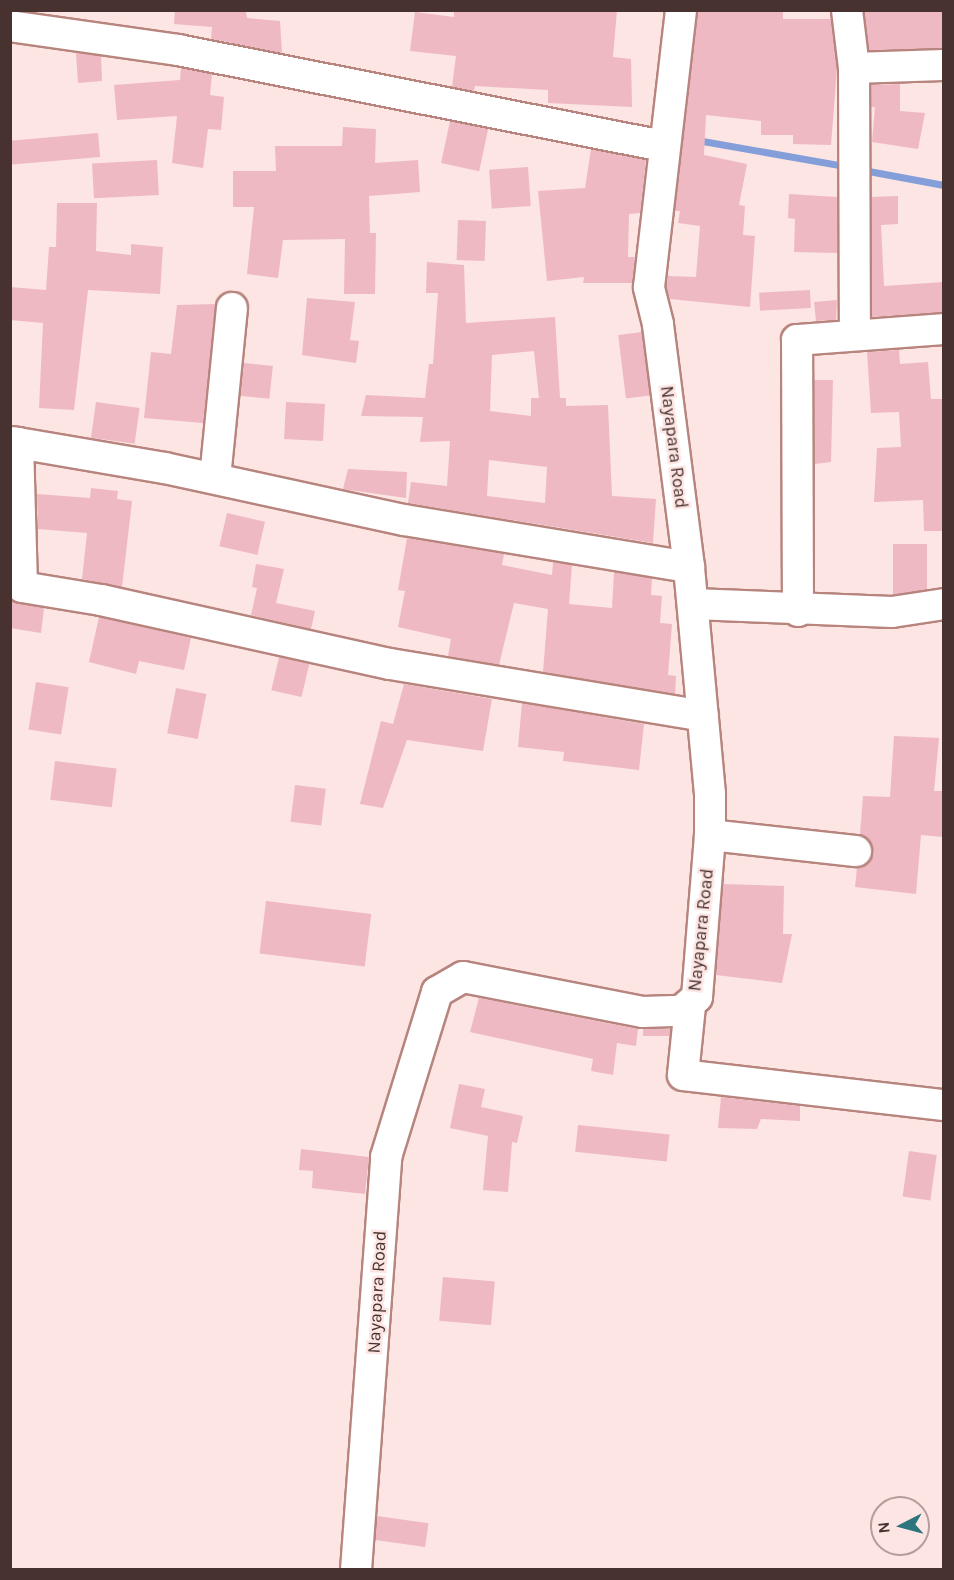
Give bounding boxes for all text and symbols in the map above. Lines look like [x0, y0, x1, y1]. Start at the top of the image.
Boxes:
street label: Nayapara Road [656, 385, 692, 509]
street label: Nayapara Road [684, 868, 718, 992]
street label: Nayapara Road [363, 1230, 391, 1354]
north arrow [870, 1496, 930, 1556]
text: N [874, 1521, 894, 1534]

